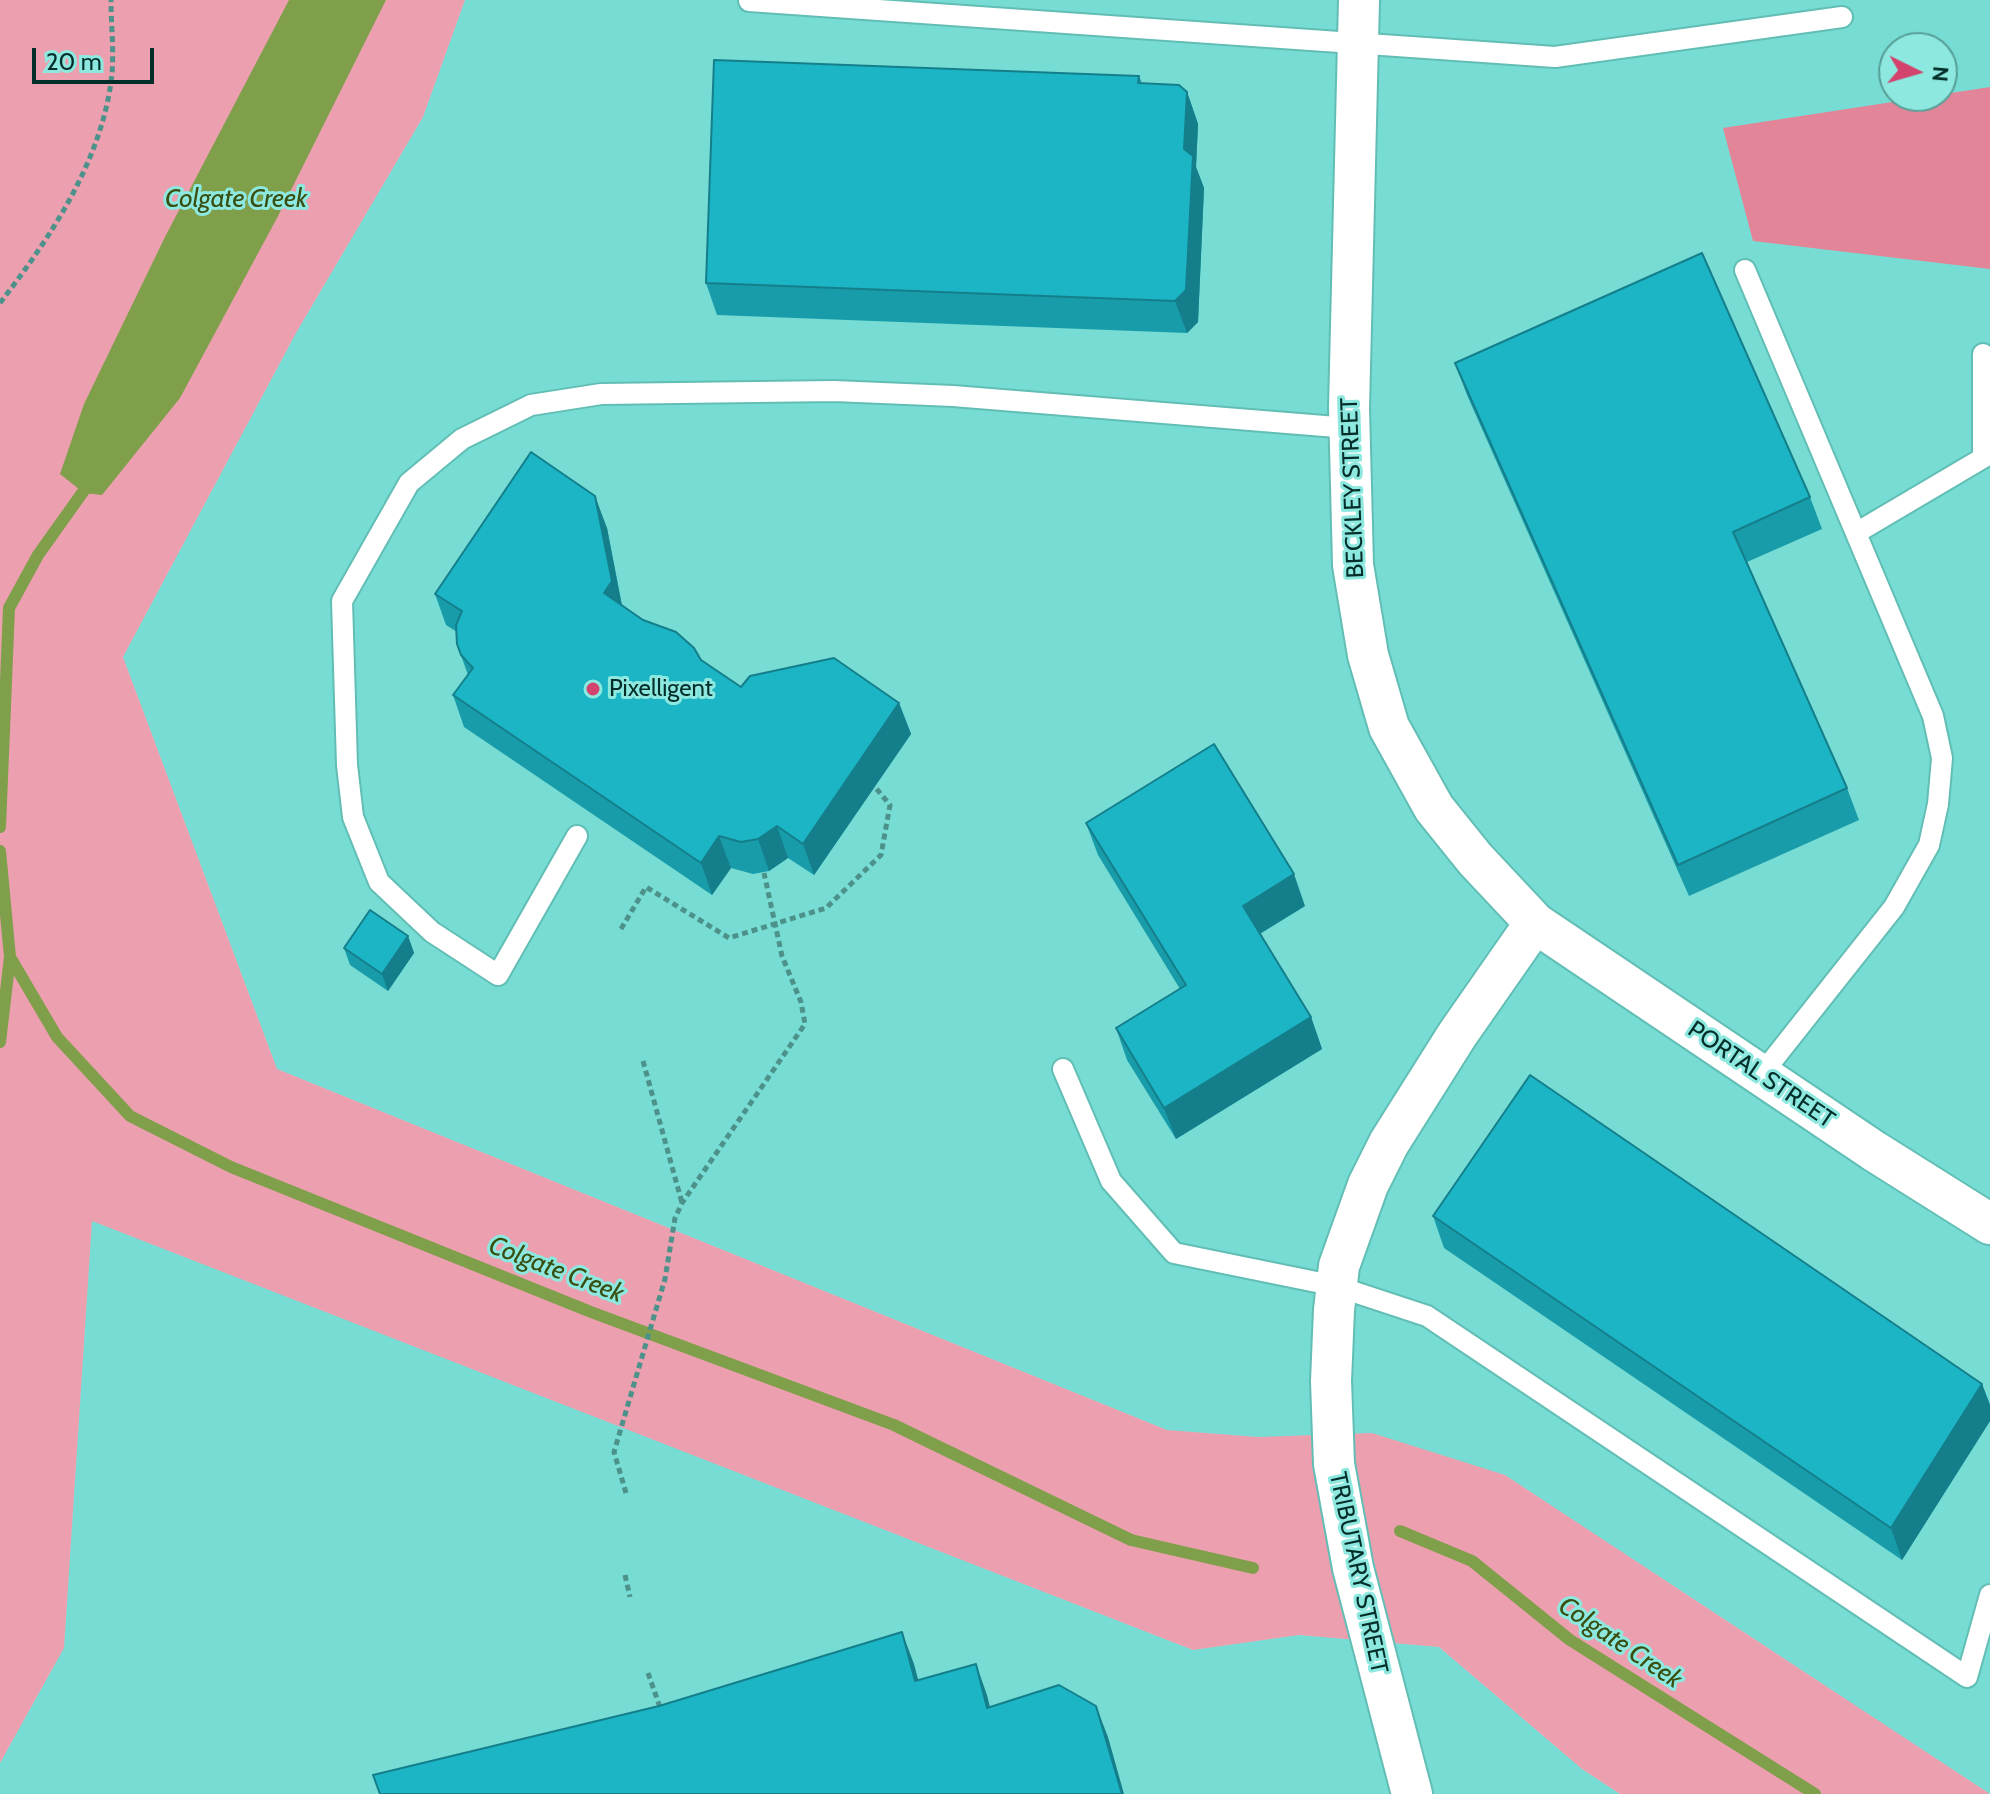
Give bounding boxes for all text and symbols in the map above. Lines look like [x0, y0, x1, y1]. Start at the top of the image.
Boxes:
scale bar [36, 32, 158, 82]
north arrow [1878, 32, 1958, 112]
text: 20 m [46, 47, 102, 76]
text: N [1926, 65, 1955, 83]
water label: Colgate Creek [165, 183, 307, 215]
street label: BECKLEY STREET [1335, 397, 1371, 579]
place label: Pixelligent [609, 675, 713, 703]
marker: Pixelligent [584, 680, 602, 698]
street label: PORTAL STREET [1682, 1015, 1840, 1135]
water label: Colgate Creek [484, 1230, 628, 1310]
street label: TRIBUTARY STREET [1323, 1470, 1393, 1676]
water label: Colgate Creek [1552, 1590, 1688, 1696]

